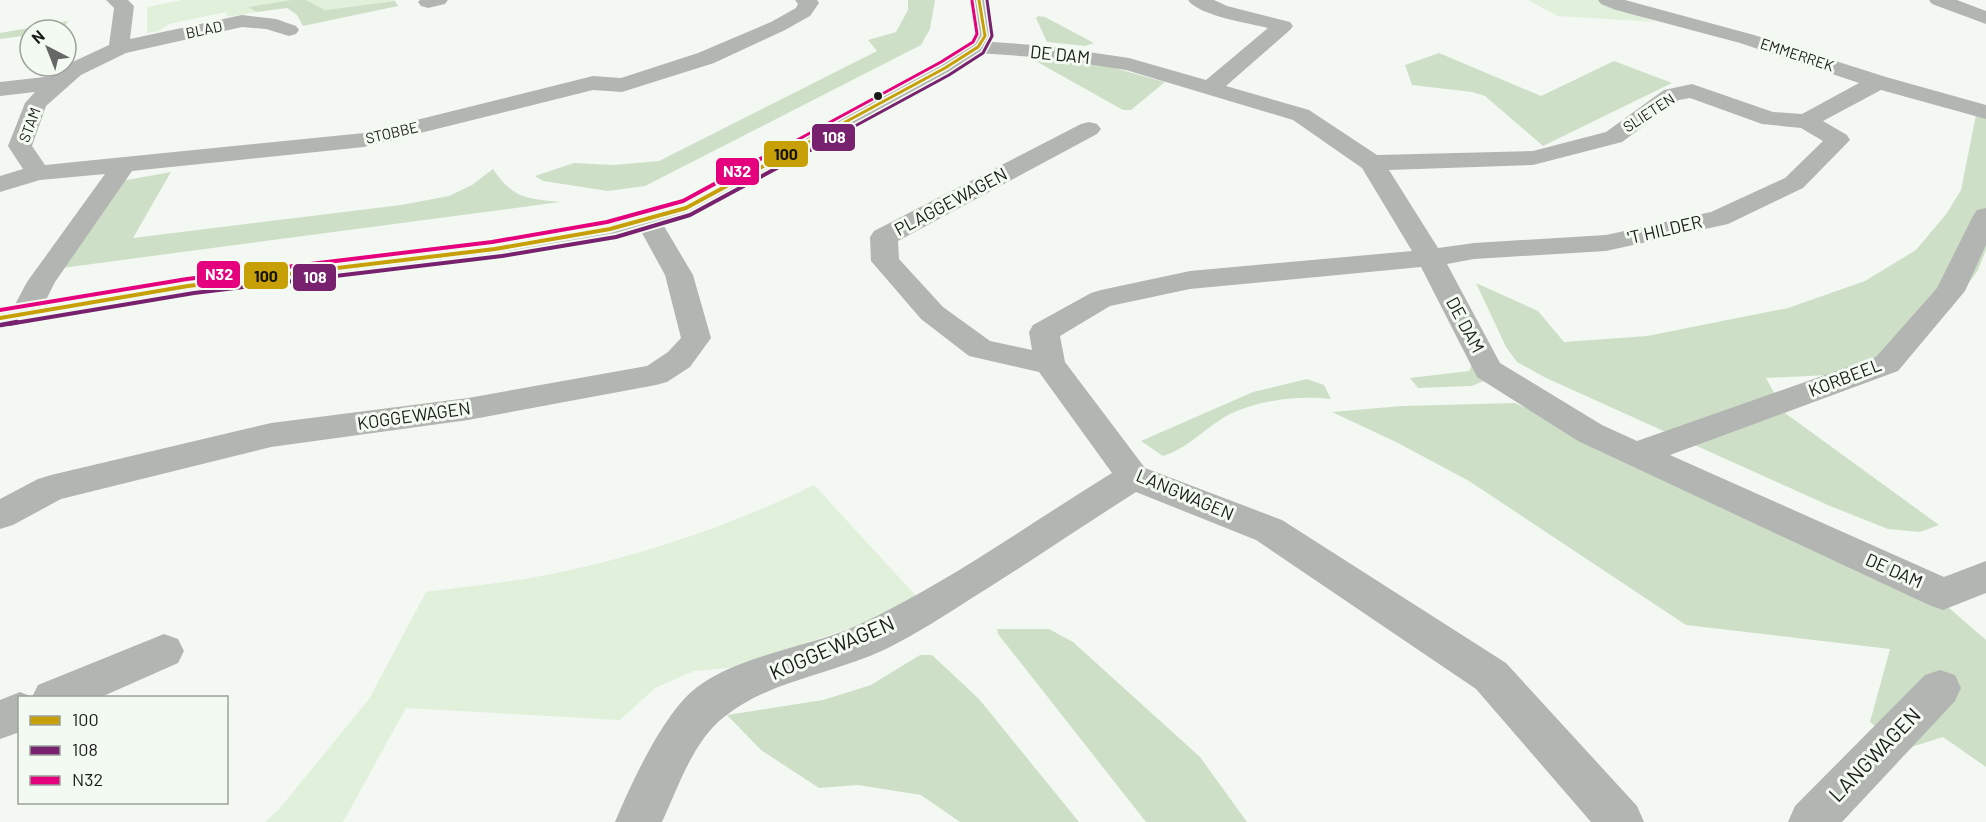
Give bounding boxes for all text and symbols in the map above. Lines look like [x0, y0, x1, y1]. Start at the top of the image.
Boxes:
street label: BLAD [184, 16, 224, 42]
north arrow [18, 18, 78, 78]
text: N [27, 26, 48, 47]
street label: EMMERREK [1758, 34, 1836, 74]
street label: DE DAM [1029, 40, 1091, 68]
street label: SLIETEN [1619, 89, 1678, 136]
unlabelled marker [872, 90, 884, 102]
street label: STAM [14, 105, 44, 145]
street label: STOBBE [364, 117, 420, 147]
line badge: 108 [811, 123, 856, 152]
text: 108 [822, 127, 846, 146]
line badge: 100 [763, 140, 809, 168]
text: 100 [774, 144, 798, 163]
line badge: N32 [715, 157, 760, 186]
text: N32 [723, 161, 751, 180]
street label: PLAGGEWAGEN [890, 162, 1011, 240]
street label: 'T HILDER [1625, 210, 1704, 248]
line badge: N32 [196, 260, 241, 289]
line badge: 100 [243, 261, 289, 290]
line badge: 108 [292, 263, 337, 292]
text: N32 [205, 264, 233, 283]
text: 100 [254, 266, 278, 285]
text: 108 [303, 267, 327, 286]
street label: DE DAM [1442, 293, 1490, 356]
street label: KORBEEL [1805, 353, 1884, 401]
street label: KOGGEWAGEN [356, 396, 472, 434]
street label: LANGWAGEN [1133, 464, 1238, 525]
street label: DE DAM [1862, 548, 1926, 592]
street label: KOGGEWAGEN [765, 609, 898, 684]
legend [18, 696, 228, 804]
street label: LANGWAGEN [1823, 702, 1925, 806]
text: 100 [72, 708, 99, 730]
text: 108 [72, 738, 98, 760]
text: N32 [72, 768, 103, 790]

